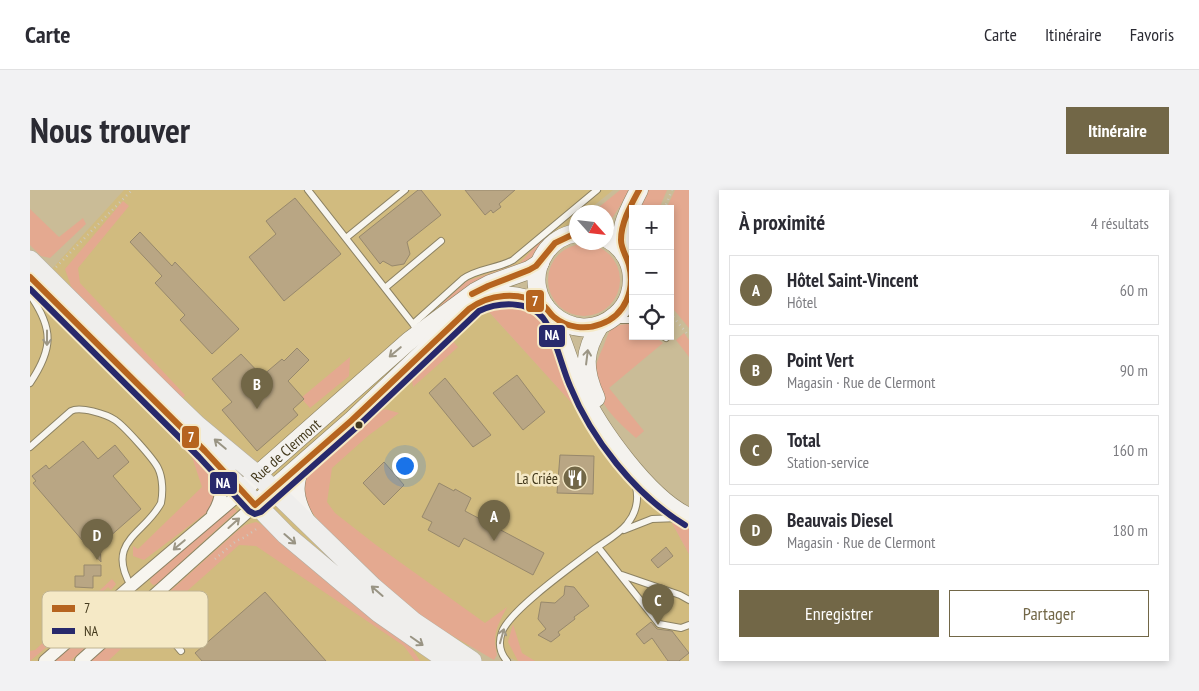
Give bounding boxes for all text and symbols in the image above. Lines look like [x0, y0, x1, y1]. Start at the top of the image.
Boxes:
text: Carte [25, 19, 71, 50]
text: Carte [984, 23, 1017, 46]
text: Itinéraire [1045, 23, 1102, 46]
text: Favoris [1130, 23, 1174, 46]
text: Nous trouver [30, 107, 190, 153]
button: Itinéraire [1066, 107, 1169, 154]
north arrow [569, 205, 614, 250]
map controls [629, 205, 674, 340]
button: + [629, 205, 674, 250]
text: À proximité [739, 209, 825, 236]
text: 4 résultats [1091, 213, 1149, 233]
button: − [629, 250, 674, 295]
text: Hôtel Saint-Vincent [787, 268, 918, 292]
text: A [752, 280, 760, 300]
text: 60 m [1120, 280, 1148, 300]
line badge: 7 [525, 289, 545, 313]
text: 7 [532, 292, 539, 310]
text: Hôtel [787, 292, 817, 312]
button: locate [629, 295, 674, 340]
line badge: NA [538, 324, 566, 348]
text: NA [545, 326, 560, 344]
one-way arrow [42, 330, 52, 346]
one-way arrow [389, 346, 402, 357]
text: Point Vert [787, 348, 854, 372]
one-way arrow [582, 349, 592, 365]
text: B [752, 360, 760, 380]
text: 90 m [1120, 360, 1148, 380]
pin: B [241, 368, 273, 409]
text: Magasin · Rue de Clermont [787, 372, 935, 392]
street label: Rue de Clermont [246, 414, 324, 485]
unlabelled marker [354, 420, 364, 430]
line badge: 7 [181, 425, 200, 449]
text: 7 [188, 428, 195, 446]
text: Total [787, 428, 820, 452]
one-way arrow [213, 438, 226, 450]
text: C [752, 440, 760, 460]
text: 160 m [1113, 440, 1148, 460]
text: Station-service [787, 452, 869, 472]
your location [392, 453, 418, 479]
restaurant icon: La Criée [562, 465, 588, 491]
place label: La Criée [516, 469, 558, 488]
line badge: NA [209, 471, 238, 495]
text: NA [216, 474, 231, 492]
pin: A [478, 500, 510, 541]
text: Beauvais Diesel [787, 508, 893, 532]
one-way arrow [228, 517, 241, 529]
pin: D [81, 519, 113, 560]
text: D [752, 520, 760, 540]
text: 180 m [1113, 520, 1148, 540]
text: Magasin · Rue de Clermont [787, 532, 935, 552]
one-way arrow [284, 533, 297, 545]
one-way arrow [173, 539, 186, 550]
pin: C [642, 584, 674, 625]
one-way arrow [371, 585, 384, 596]
button: Enregistrer [739, 590, 939, 637]
button: Partager [949, 590, 1149, 637]
legend [42, 591, 208, 648]
text: 7 [84, 599, 90, 617]
text: NA [84, 622, 99, 640]
one-way arrow [498, 628, 507, 644]
one-way arrow [410, 636, 424, 646]

